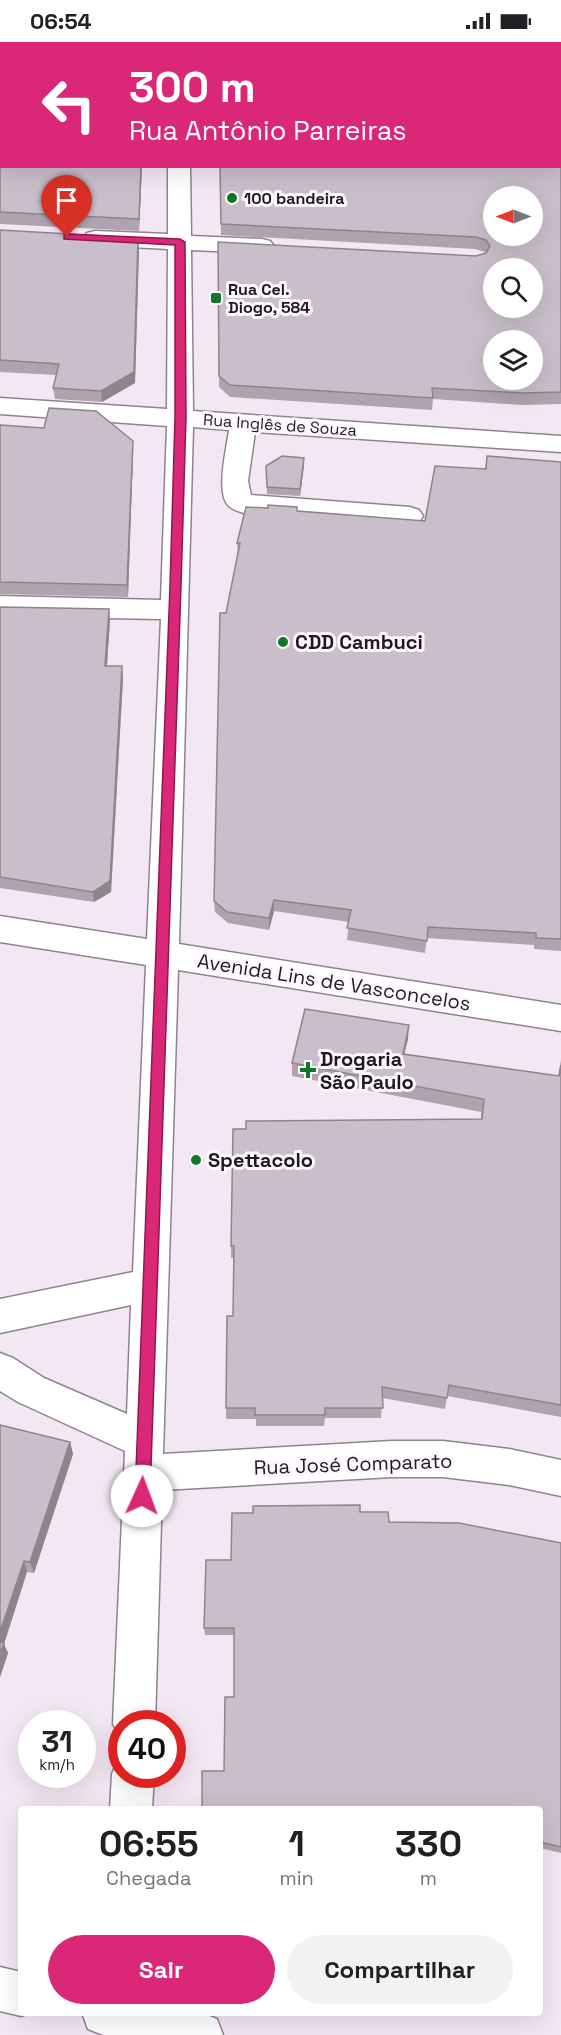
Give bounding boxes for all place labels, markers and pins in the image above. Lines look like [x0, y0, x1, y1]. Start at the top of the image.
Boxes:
pin [41, 175, 92, 237]
place label: 100 bandeira [244, 188, 344, 209]
marker: 100 bandeira [225, 191, 239, 205]
place label: Rua Cel. Diogo, 584 [228, 279, 310, 318]
marker: Rua Cel. Diogo, 584 [209, 291, 223, 305]
place label: CDD Cambuci [295, 629, 423, 655]
marker: CDD Cambuci [276, 635, 290, 649]
place label: Drogaria São Paulo [320, 1046, 414, 1095]
marker: Drogaria São Paulo [301, 1063, 315, 1077]
place label: Spettacolo [208, 1147, 313, 1173]
marker: Spettacolo [189, 1153, 203, 1167]

